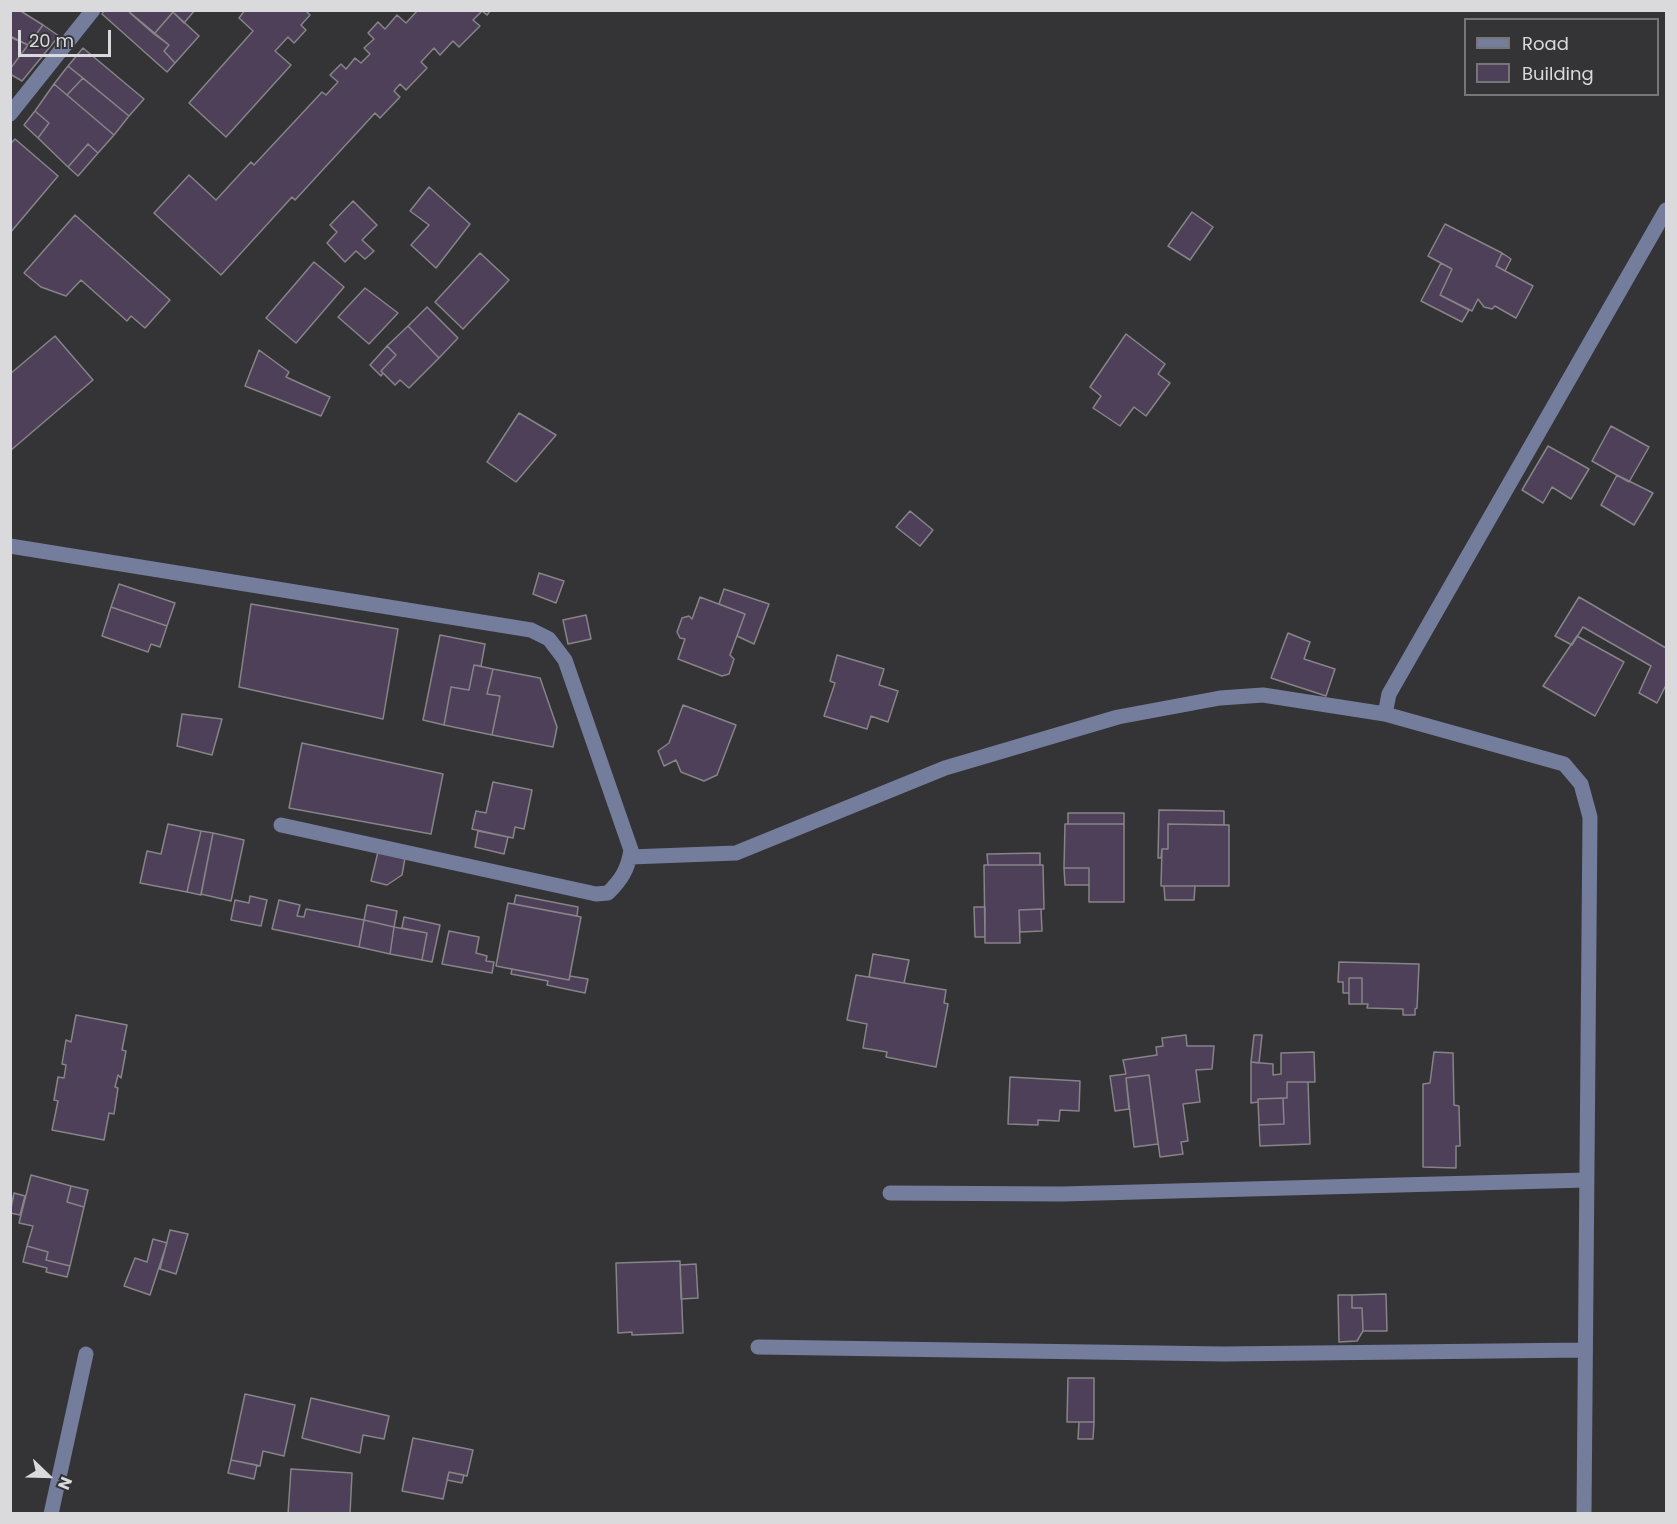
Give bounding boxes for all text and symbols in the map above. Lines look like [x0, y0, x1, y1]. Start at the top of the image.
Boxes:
scale bar [21, 18, 114, 56]
legend [1464, 18, 1659, 96]
text: 20 m [29, 28, 74, 53]
text: Road [1522, 31, 1569, 56]
text: Building [1522, 61, 1594, 86]
north arrow [18, 1446, 78, 1506]
text: N [52, 1473, 78, 1493]

